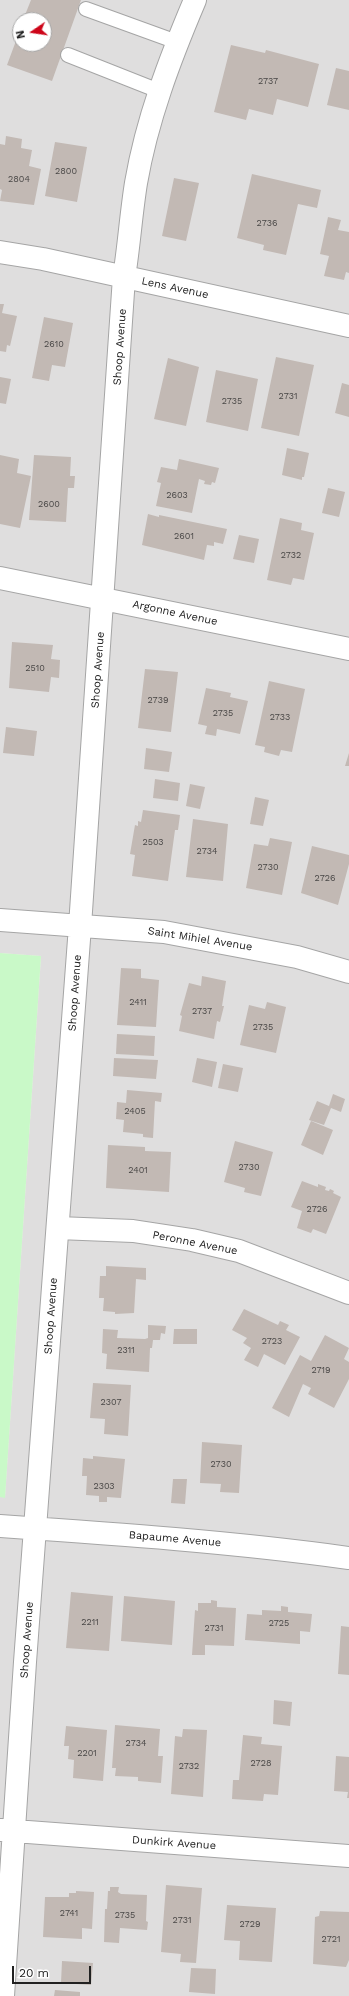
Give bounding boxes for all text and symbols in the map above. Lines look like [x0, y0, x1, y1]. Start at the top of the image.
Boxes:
north arrow [12, 12, 52, 52]
text: N [14, 29, 28, 40]
house number: 2737 [258, 76, 278, 86]
house number: 2800 [55, 166, 77, 176]
house number: 2804 [8, 174, 30, 184]
house number: 2736 [257, 218, 277, 228]
street label: Lens Avenue [140, 274, 210, 302]
street label: Shoop Avenue [111, 308, 129, 386]
house number: 2610 [44, 339, 64, 349]
house number: 2731 [279, 391, 297, 401]
house number: 2735 [222, 396, 242, 406]
house number: 2603 [166, 490, 188, 500]
house number: 2600 [38, 499, 60, 509]
house number: 2601 [174, 531, 194, 541]
house number: 2732 [281, 550, 301, 560]
street label: Argonne Avenue [131, 598, 219, 628]
street label: Shoop Avenue [89, 631, 107, 709]
house number: 2510 [25, 663, 45, 673]
house number: 2739 [148, 695, 168, 705]
house number: 2735 [213, 708, 233, 718]
house number: 2733 [270, 712, 290, 722]
house number: 2503 [142, 837, 164, 847]
house number: 2734 [197, 846, 217, 856]
house number: 2730 [258, 862, 278, 872]
house number: 2726 [315, 873, 335, 883]
street label: Saint Mihiel Avenue [147, 924, 253, 954]
street label: Shoop Avenue [66, 954, 84, 1032]
house number: 2411 [129, 997, 147, 1007]
house number: 2737 [192, 1006, 212, 1016]
house number: 2735 [253, 1022, 273, 1032]
house number: 2405 [124, 1106, 146, 1116]
house number: 2730 [239, 1162, 259, 1172]
house number: 2401 [128, 1165, 148, 1175]
house number: 2726 [307, 1204, 327, 1214]
street label: Peronne Avenue [151, 1228, 239, 1258]
street label: Shoop Avenue [42, 1277, 60, 1355]
house number: 2723 [262, 1336, 282, 1346]
house number: 2311 [117, 1345, 135, 1355]
house number: 2719 [311, 1365, 331, 1375]
house number: 2307 [101, 1397, 121, 1407]
house number: 2730 [211, 1459, 231, 1469]
house number: 2303 [93, 1481, 115, 1491]
street label: Bapaume Avenue [128, 1528, 222, 1550]
street label: Shoop Avenue [18, 1601, 36, 1679]
house number: 2211 [81, 1617, 99, 1627]
house number: 2725 [269, 1618, 289, 1628]
house number: 2731 [205, 1623, 223, 1633]
house number: 2734 [126, 1738, 146, 1748]
house number: 2201 [77, 1748, 97, 1758]
house number: 2728 [251, 1758, 271, 1768]
house number: 2732 [179, 1761, 199, 1771]
street label: Dunkirk Avenue [132, 1833, 216, 1853]
house number: 2741 [60, 1908, 78, 1918]
house number: 2735 [115, 1910, 135, 1920]
house number: 2731 [173, 1915, 191, 1925]
house number: 2729 [240, 1919, 260, 1929]
house number: 2721 [322, 1934, 340, 1944]
scale bar [14, 1958, 93, 1984]
text: 20 m [19, 1966, 49, 1980]

